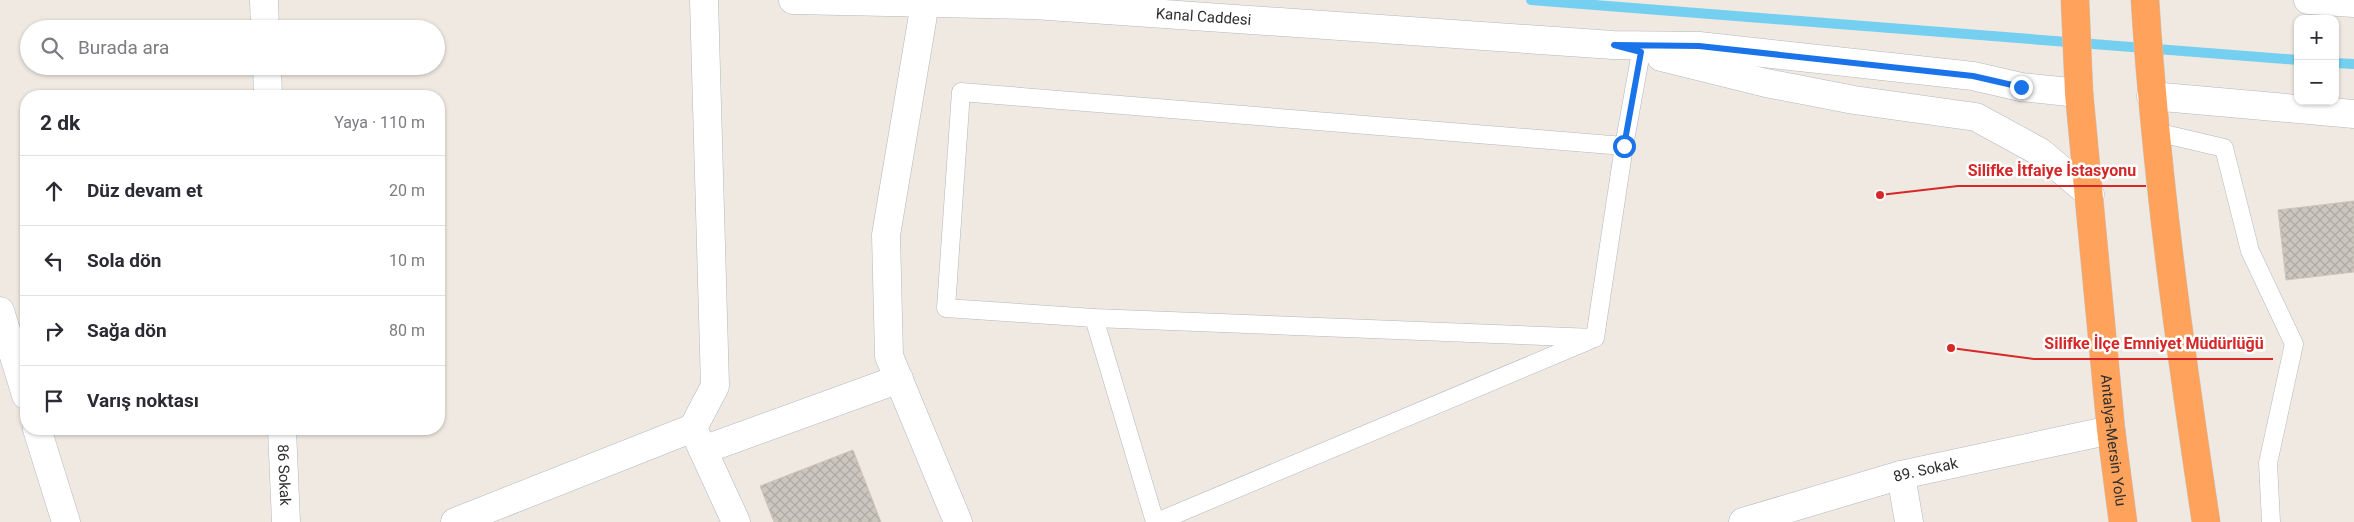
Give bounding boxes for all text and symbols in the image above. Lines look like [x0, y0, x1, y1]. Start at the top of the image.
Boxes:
street label: Kanal Caddesi [1155, 4, 1252, 29]
map controls [2294, 15, 2339, 105]
button: + [2294, 15, 2339, 60]
search box [20, 20, 445, 75]
icon: search [38, 34, 66, 62]
text: Burada ara [78, 36, 169, 59]
button: − [2294, 60, 2339, 105]
route end [2010, 76, 2033, 99]
text: 2 dk [40, 111, 80, 135]
text: Yaya · 110 m [334, 113, 425, 132]
route start [1613, 135, 1636, 158]
callout: Silifke İtfaiye İstasyonu [1958, 155, 2146, 186]
text: Silifke İtfaiye İstasyonu [1968, 161, 2136, 180]
icon: ahead [40, 177, 68, 205]
text: Düz devam et [87, 179, 203, 202]
text: 20 m [389, 181, 425, 200]
icon: left [40, 247, 68, 275]
text: Sola dön [87, 249, 161, 272]
text: 10 m [389, 251, 425, 270]
icon: right [40, 317, 68, 345]
text: Sağa dön [87, 319, 167, 342]
text: 80 m [389, 321, 425, 340]
callout: Silifke İlçe Emniyet Müdürlüğü [2034, 328, 2273, 359]
text: Silifke İlçe Emniyet Müdürlüğü [2044, 334, 2264, 353]
street label: Antalya-Mersin Yolu [2097, 373, 2130, 507]
icon: arrive [40, 387, 68, 415]
text: Varış noktası [87, 389, 199, 412]
street label: 86 Sokak [274, 444, 294, 506]
street label: 89. Sokak [1891, 454, 1960, 486]

